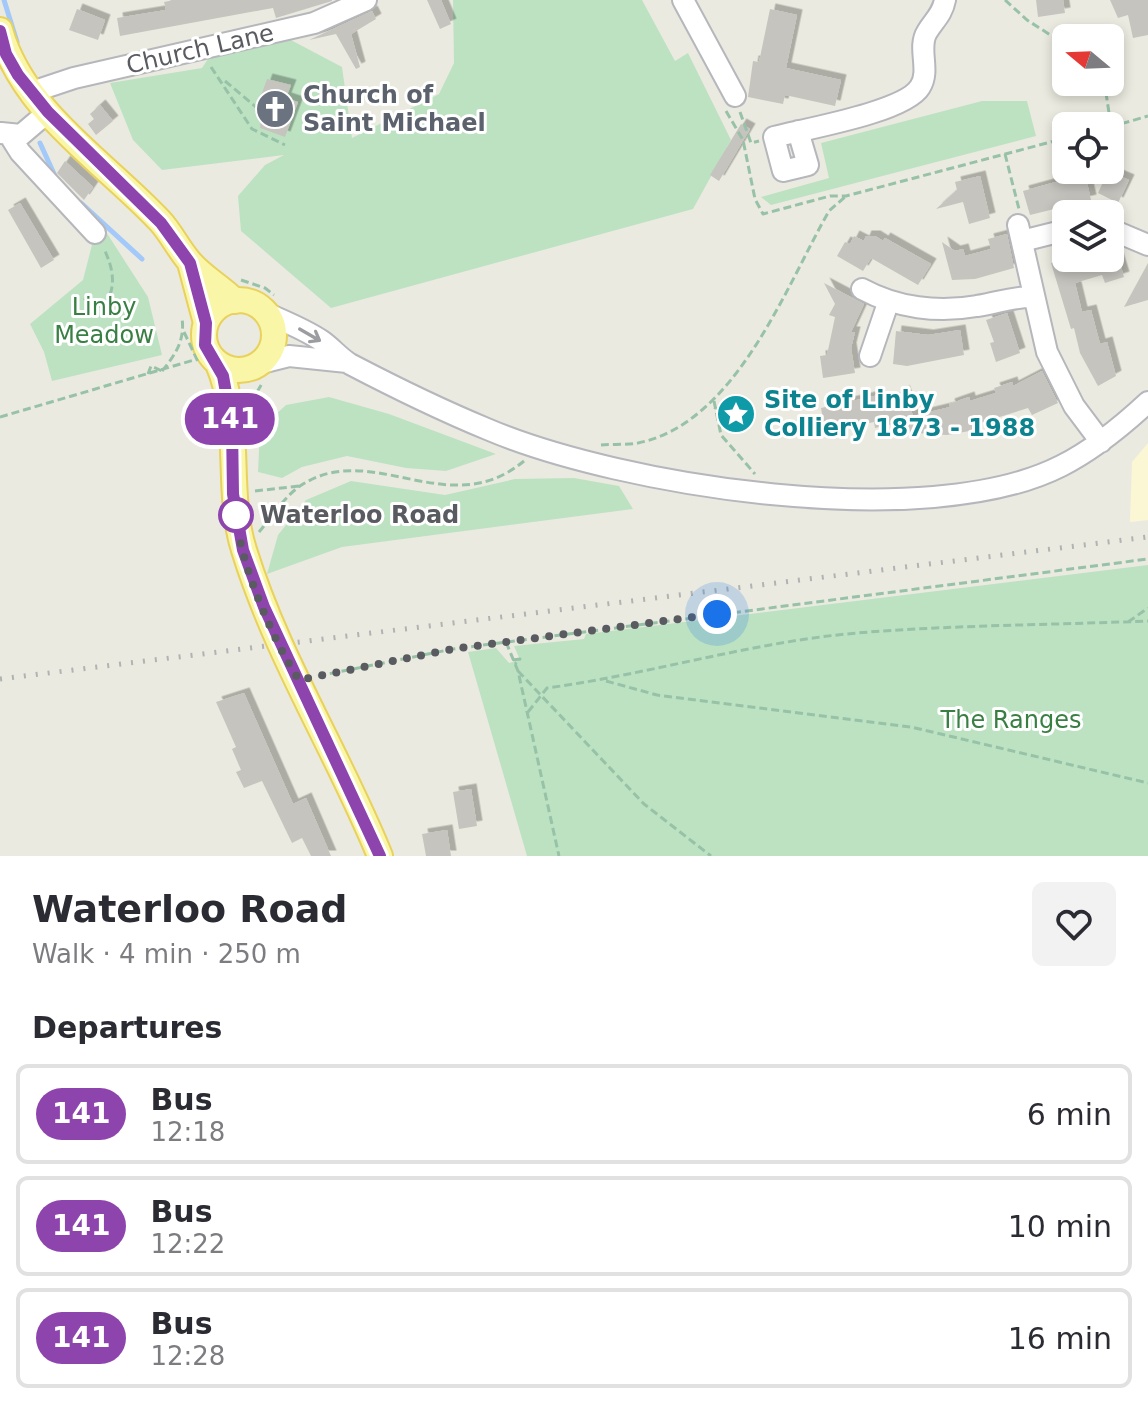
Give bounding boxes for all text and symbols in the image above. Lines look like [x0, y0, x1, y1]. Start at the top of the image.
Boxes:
street label: Church Lane [123, 18, 277, 80]
north arrow [1052, 24, 1124, 96]
map controls [1052, 24, 1124, 272]
place label: Church of Saint Michael [303, 81, 486, 137]
church icon: Church of Saint Michael [254, 88, 296, 130]
button: locate [1052, 112, 1124, 184]
button: layers [1052, 200, 1124, 272]
park label: Linby Meadow [54, 293, 154, 349]
one-way arrow [298, 327, 321, 343]
place label: Site of Linby Colliery 1873 - 1988 [764, 386, 1035, 442]
line badge: 141 [184, 393, 276, 445]
place icon: Site of Linby Colliery 1873 - 1988 [715, 393, 757, 435]
text: 141 [201, 402, 259, 435]
marker: Waterloo Road [219, 498, 253, 532]
place label: Waterloo Road [260, 501, 459, 529]
your location [697, 594, 737, 634]
park label: The Ranges [940, 706, 1081, 734]
button: heart [1032, 882, 1116, 966]
text: Waterloo Road [32, 887, 348, 931]
text: Walk · 4 min · 250 m [32, 939, 301, 969]
text: Departures [32, 1010, 222, 1045]
text: Bus [150, 1082, 213, 1117]
text: 141 [52, 1097, 110, 1130]
text: 6 min [1027, 1097, 1112, 1132]
text: 12:18 [150, 1117, 225, 1147]
text: Bus [150, 1194, 213, 1229]
text: 141 [52, 1209, 110, 1242]
text: 10 min [1008, 1209, 1112, 1244]
text: 12:22 [150, 1229, 225, 1259]
text: Bus [150, 1306, 213, 1341]
text: 141 [52, 1321, 110, 1354]
text: 16 min [1008, 1321, 1112, 1356]
text: 12:28 [150, 1341, 225, 1371]

